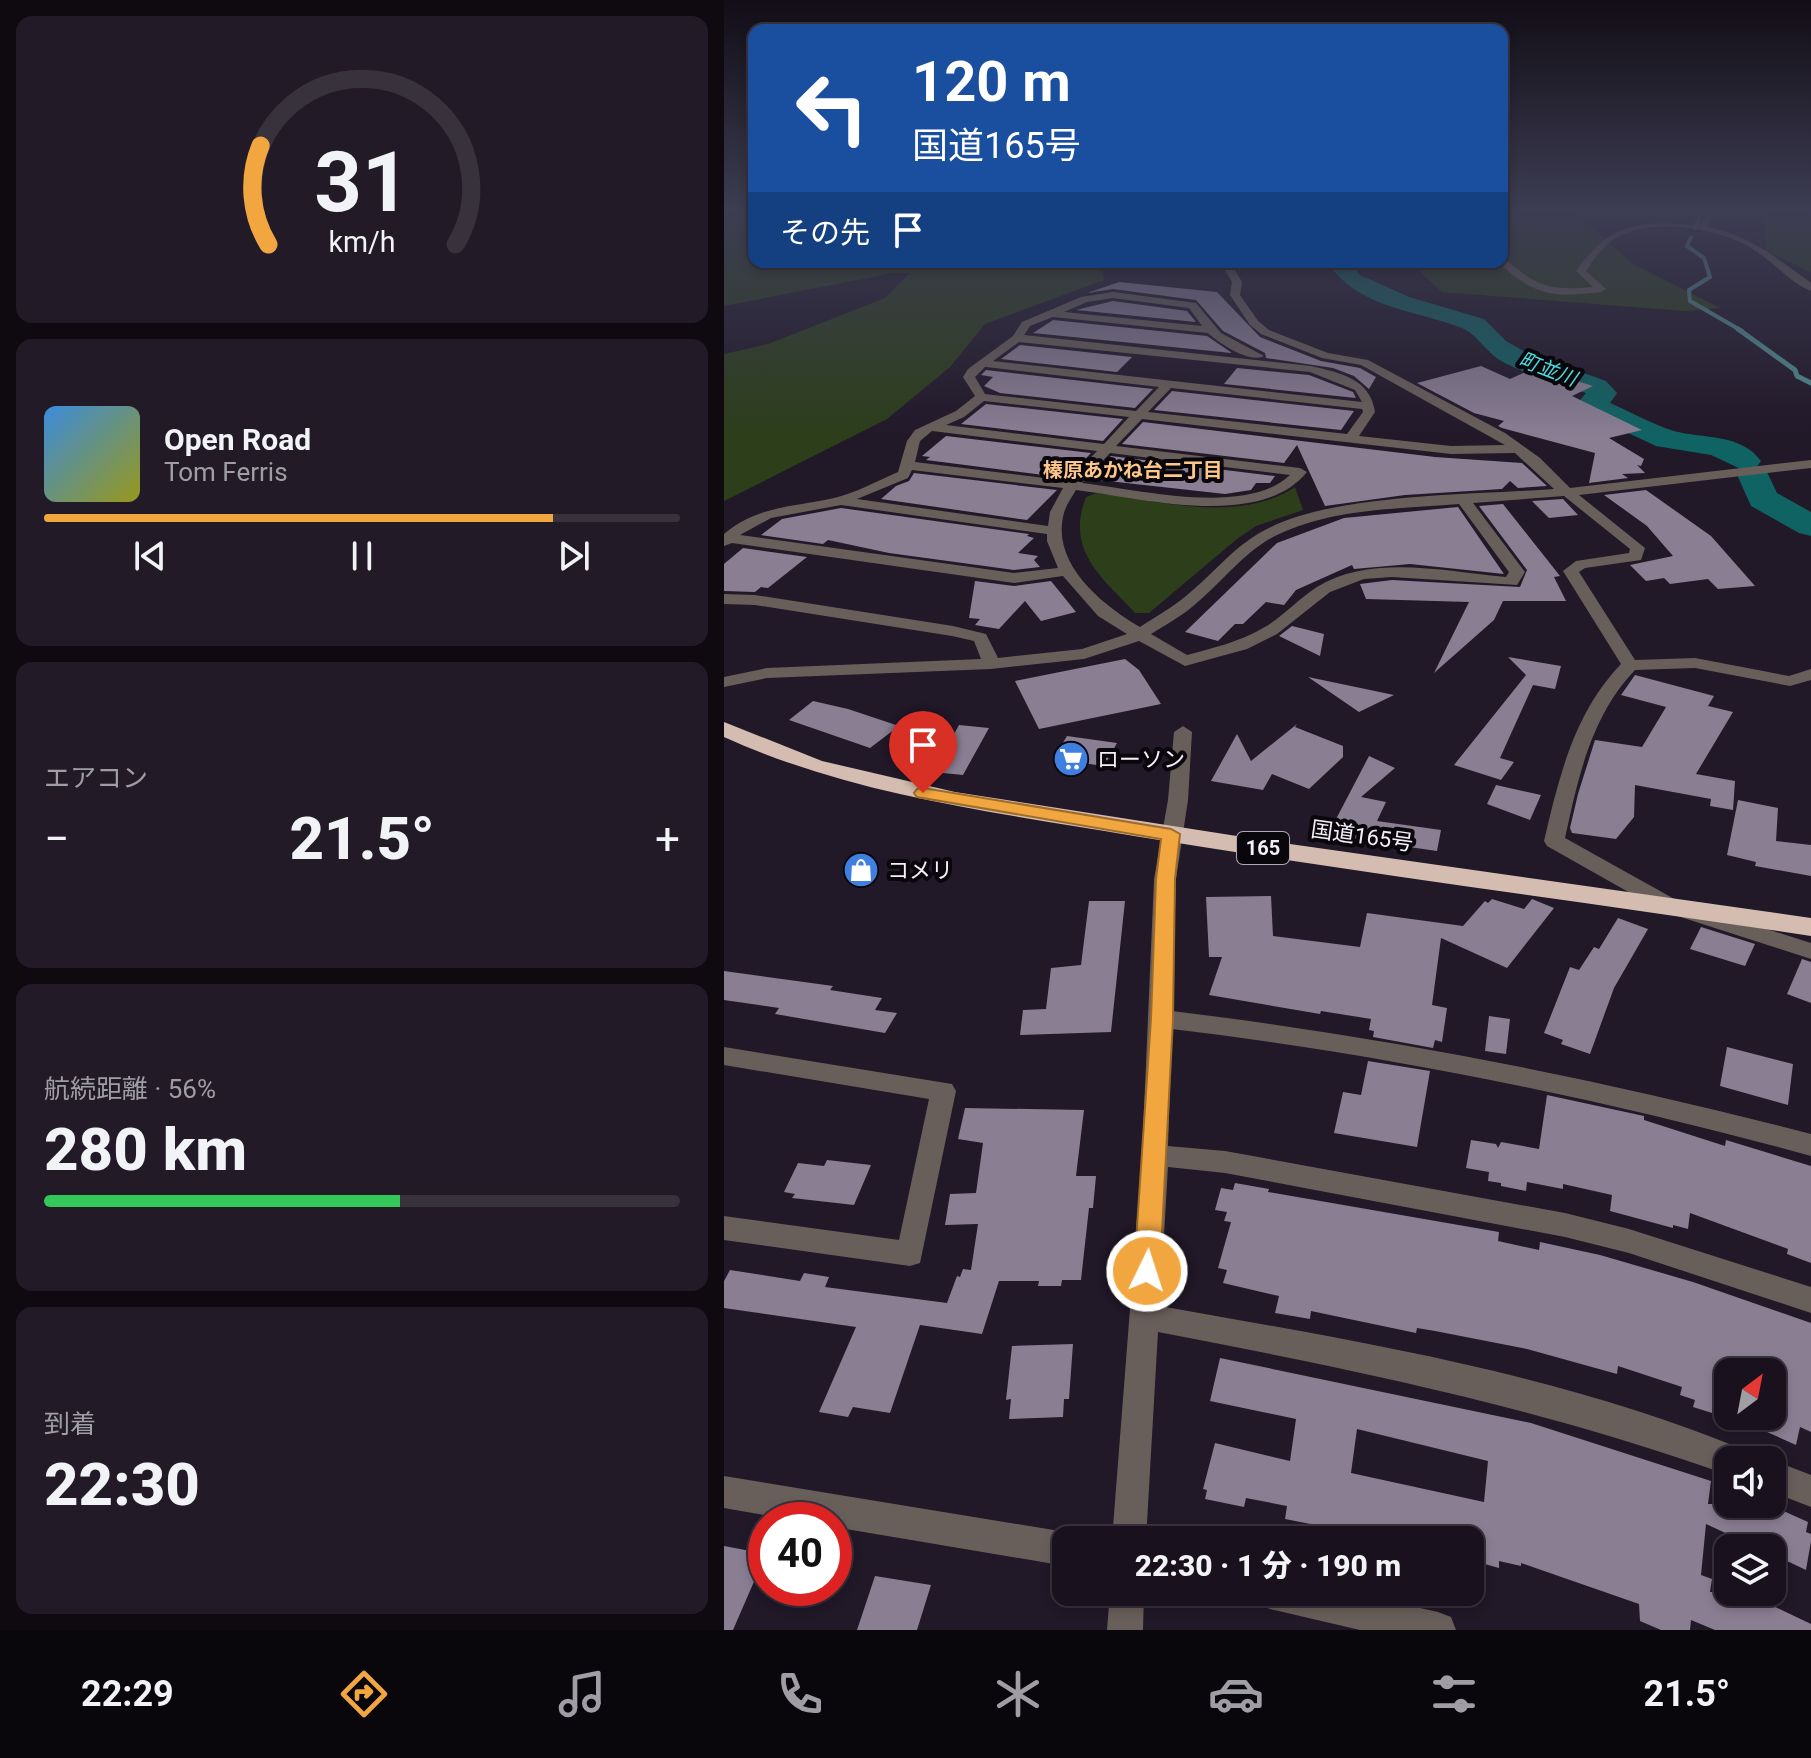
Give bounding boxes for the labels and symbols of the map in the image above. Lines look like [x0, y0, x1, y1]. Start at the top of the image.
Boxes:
water label: 町並川 [1516, 347, 1582, 392]
district label: 榛原あかね台二丁目 [1043, 458, 1223, 482]
pin [889, 711, 957, 793]
supermarket icon: ローソン [1052, 740, 1090, 778]
place label: ローソン [1097, 747, 1185, 772]
street label: 国道165号 [1309, 816, 1415, 856]
road number: 165 [1237, 832, 1289, 864]
shop icon: コメリ [842, 851, 880, 889]
place label: コメリ [887, 858, 953, 883]
position arrow [1105, 1229, 1189, 1313]
north arrow [1714, 1358, 1786, 1430]
speed limit sign: 40 [748, 1502, 852, 1606]

